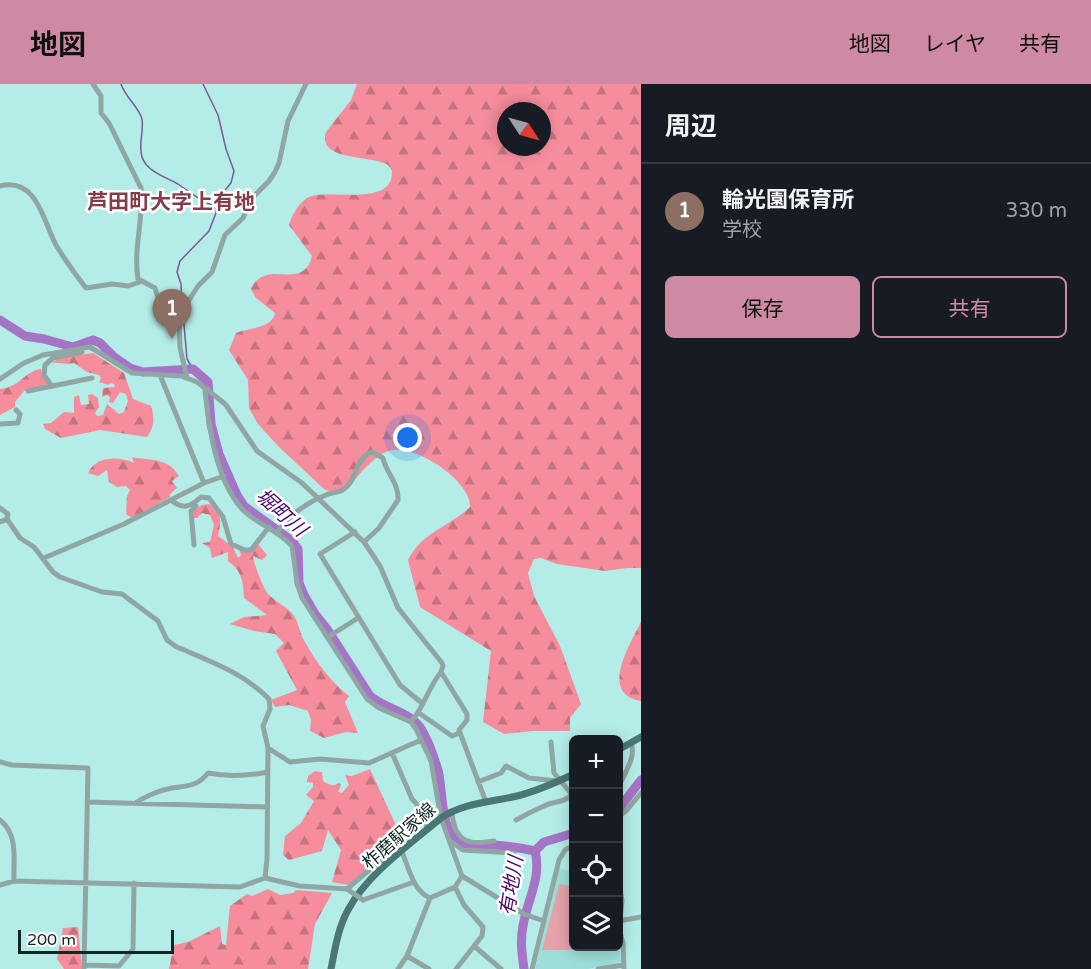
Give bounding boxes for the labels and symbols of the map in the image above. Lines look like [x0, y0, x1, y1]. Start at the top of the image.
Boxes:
north arrow [497, 102, 551, 156]
district label: 芦田町大字上有地 [87, 190, 255, 215]
pin: 1 [152, 290, 192, 339]
your location [393, 423, 422, 452]
water label: 堀町川 [251, 484, 313, 543]
street label: 柞磨駅家線 [358, 798, 440, 874]
water label: 有地川 [495, 853, 529, 918]
scale bar [18, 927, 174, 954]

